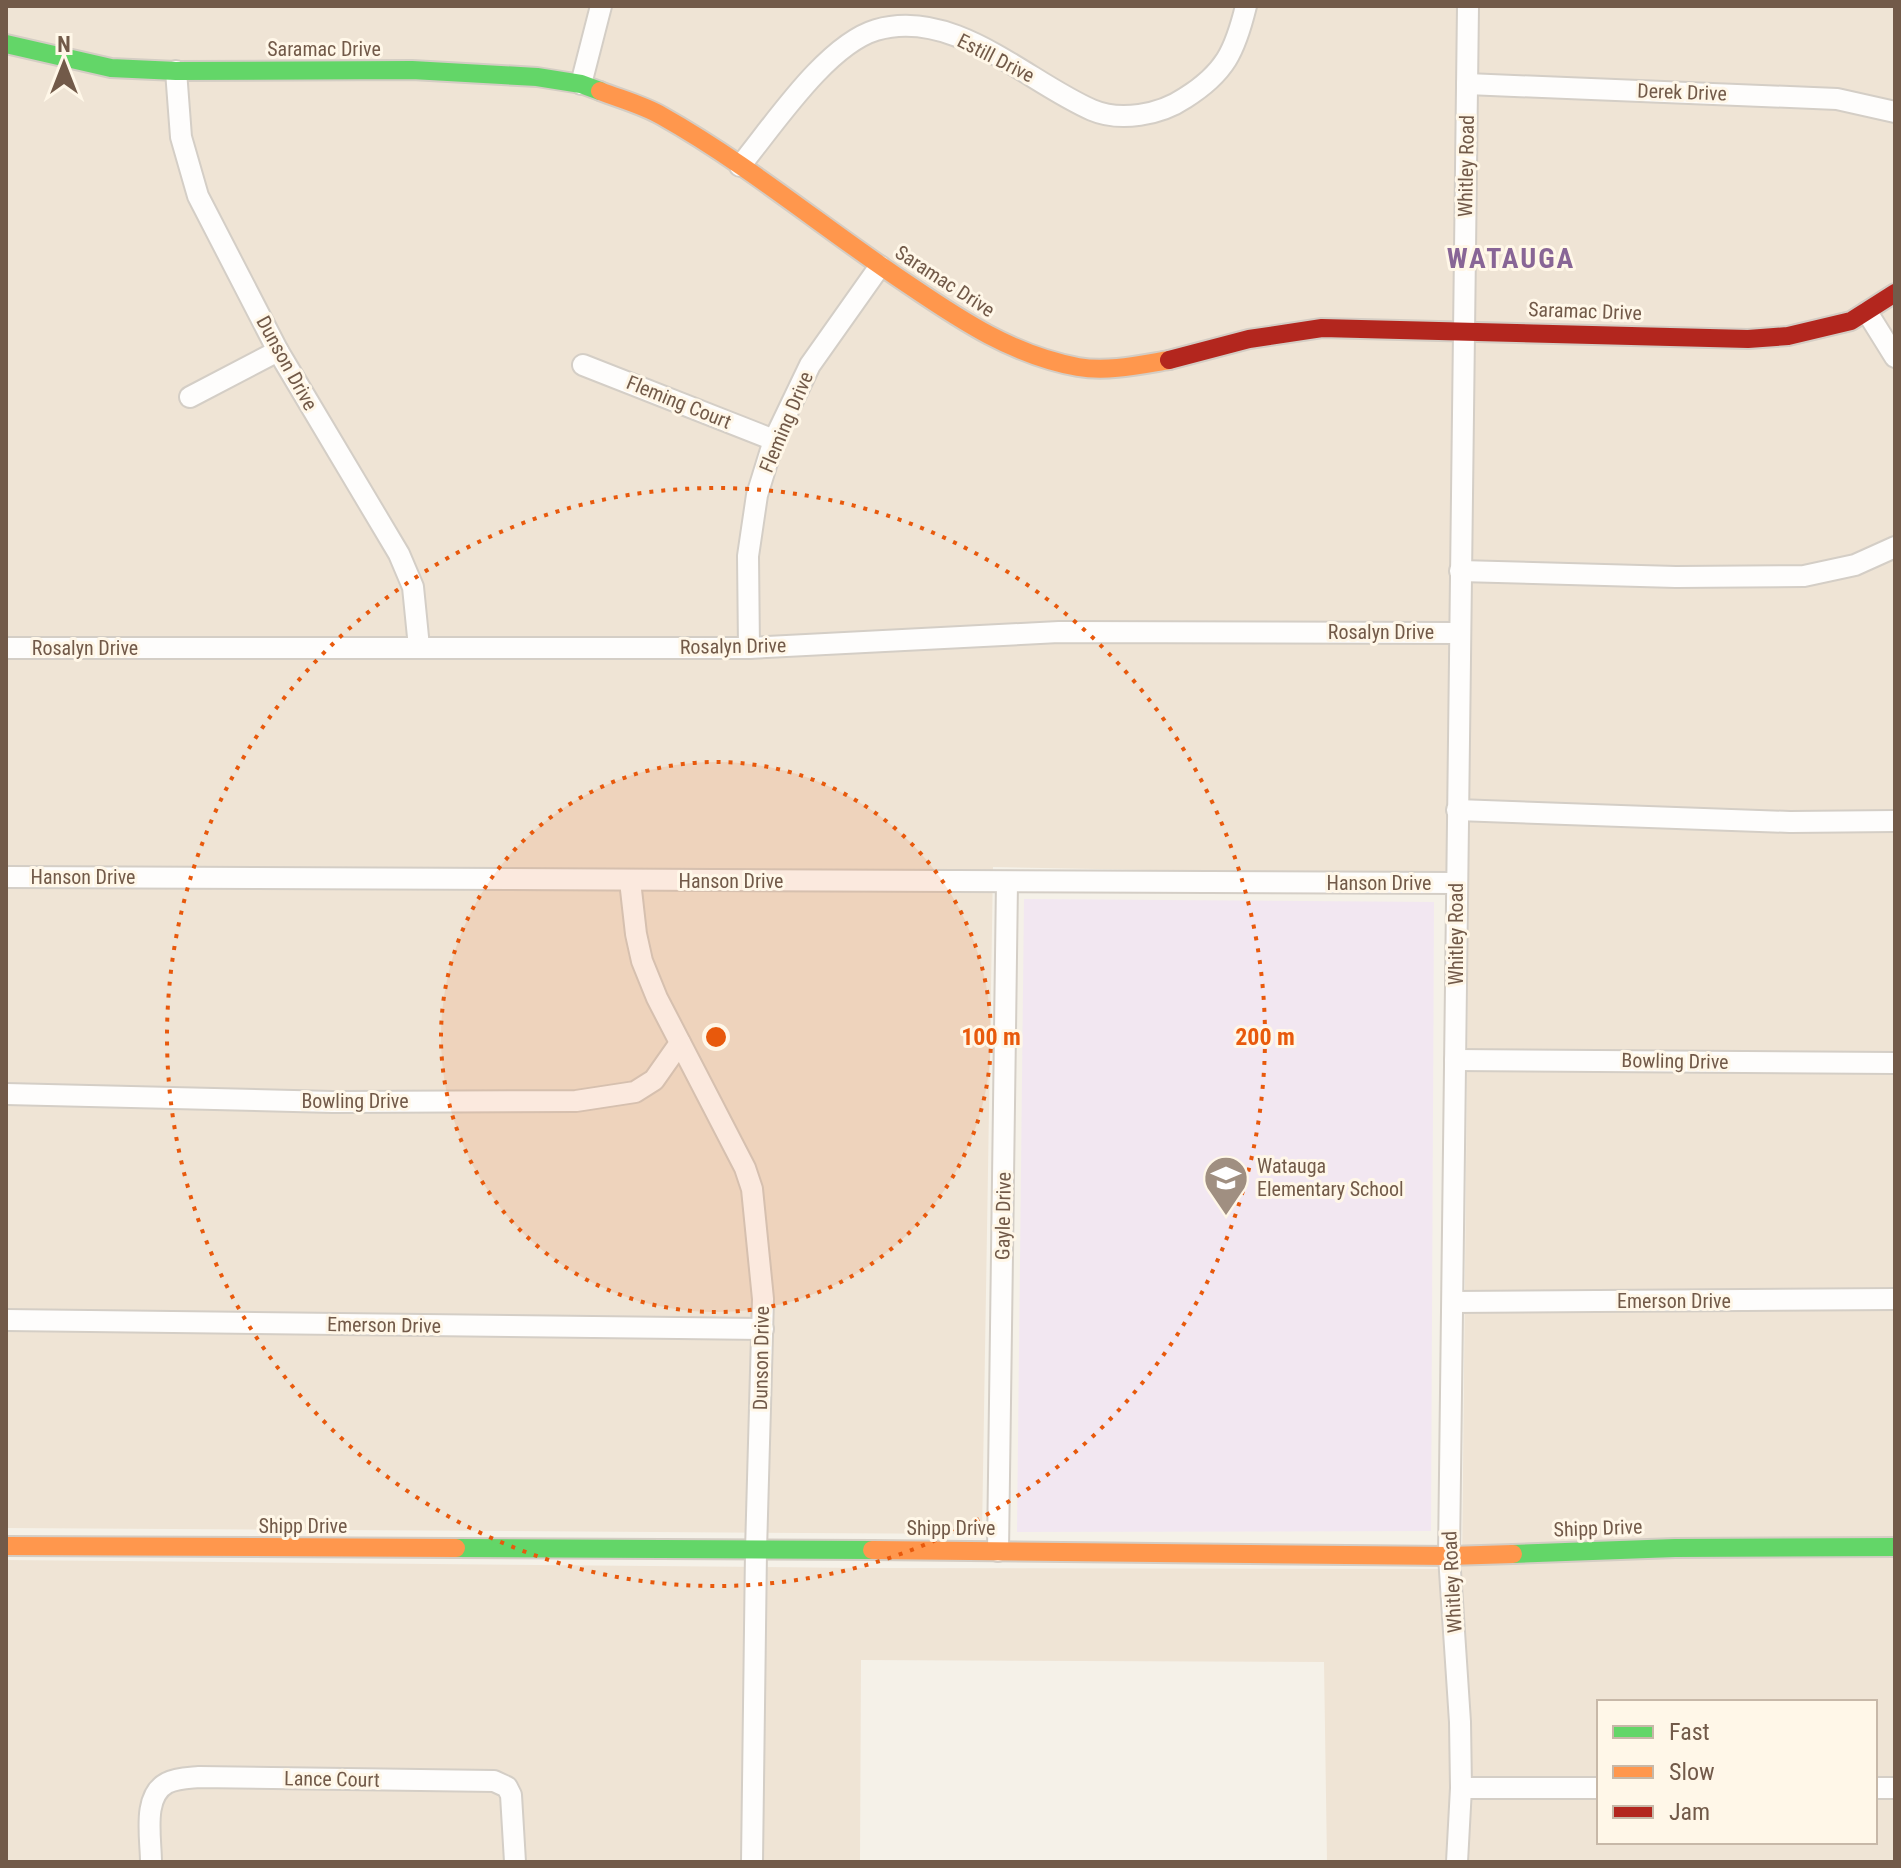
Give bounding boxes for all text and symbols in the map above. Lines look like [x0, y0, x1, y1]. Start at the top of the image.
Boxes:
north arrow [24, 24, 104, 104]
street label: Estill Drive [953, 28, 1039, 88]
text: N [57, 32, 71, 57]
street label: Saramac Drive [267, 37, 381, 61]
street label: Derek Drive [1637, 78, 1727, 106]
street label: Whitley Road [1453, 115, 1479, 217]
street label: Saramac Drive [891, 240, 999, 322]
district label: WATAUGA [1447, 242, 1575, 275]
street label: Saramac Drive [1528, 297, 1642, 325]
street label: Dunson Drive [251, 312, 323, 414]
street label: Fleming Drive [754, 368, 818, 476]
street label: Fleming Court [623, 370, 735, 434]
street label: Rosalyn Drive [1328, 620, 1434, 644]
street label: Rosalyn Drive [680, 633, 786, 659]
street label: Rosalyn Drive [32, 636, 138, 660]
street label: Hanson Drive [30, 865, 136, 889]
street label: Hanson Drive [678, 869, 784, 893]
street label: Hanson Drive [1326, 871, 1432, 895]
street label: Whitley Road [1444, 883, 1468, 985]
centre of rings [702, 1023, 730, 1051]
text: 100 m [961, 1023, 1021, 1051]
text: 200 m [1235, 1023, 1295, 1051]
street label: Bowling Drive [1621, 1048, 1729, 1074]
street label: Bowling Drive [301, 1089, 409, 1113]
school or university icon: Watauga Elementary School [1202, 1154, 1250, 1217]
place label: Watauga Elementary School [1257, 1154, 1404, 1201]
street label: Gayle Drive [990, 1172, 1016, 1260]
street label: Emerson Drive [1617, 1289, 1731, 1313]
street label: Dunson Drive [748, 1306, 774, 1410]
street label: Emerson Drive [327, 1312, 441, 1338]
street label: Shipp Drive [259, 1514, 347, 1538]
street label: Shipp Drive [1553, 1514, 1643, 1542]
street label: Shipp Drive [907, 1516, 995, 1540]
street label: Whitley Road [1437, 1530, 1467, 1634]
legend [1597, 1700, 1877, 1844]
text: Fast [1669, 1718, 1710, 1746]
text: Slow [1669, 1758, 1715, 1786]
street label: Lance Court [284, 1766, 380, 1792]
text: Jam [1669, 1798, 1710, 1826]

